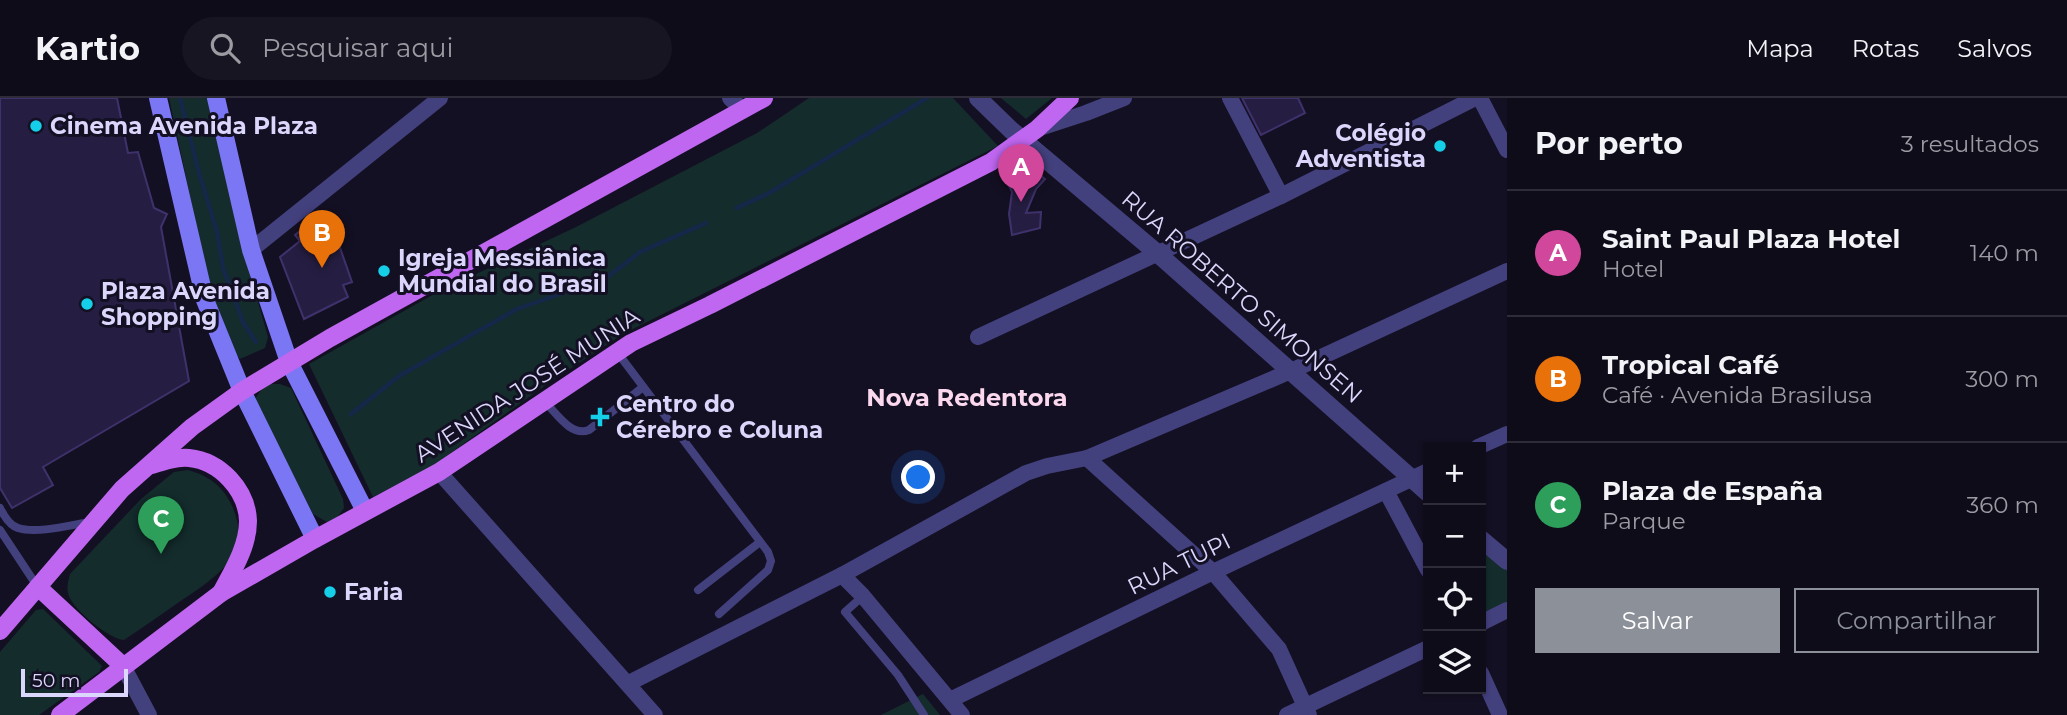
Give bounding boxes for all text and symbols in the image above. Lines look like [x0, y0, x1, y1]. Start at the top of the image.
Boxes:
search box [182, 17, 672, 80]
text: Kartio [35, 28, 140, 68]
icon: search [206, 29, 244, 67]
text: Pesquisar aqui [262, 32, 454, 64]
text: Mapa [1746, 34, 1814, 63]
text: Rotas [1852, 34, 1919, 63]
text: Salvos [1957, 34, 2032, 63]
place label: Cinema Avenida Plaza [50, 112, 318, 140]
marker: Cinema Avenida Plaza [28, 118, 44, 134]
place label: Colégio Adventista [1295, 119, 1426, 173]
text: Por perto [1535, 125, 1683, 162]
text: 3 resultados [1901, 130, 2039, 158]
marker: Colégio Adventista [1432, 138, 1448, 154]
pin: A [998, 144, 1044, 202]
street label: RUA ROBERTO SIMONSEN [1116, 185, 1368, 409]
pin: B [299, 210, 345, 268]
text: Saint Paul Plaza Hotel [1602, 223, 1900, 255]
text: A [1549, 239, 1567, 267]
text: 140 m [1970, 239, 2039, 267]
place label: Igreja Messiânica Mundial do Brasil [398, 244, 607, 298]
text: Hotel [1602, 255, 1664, 283]
marker: Igreja Messiânica Mundial do Brasil [376, 263, 392, 279]
place label: Plaza Avenida Shopping [101, 277, 270, 331]
marker: Plaza Avenida Shopping [79, 296, 95, 312]
street label: AVENIDA JOSÉ MUNIA [409, 302, 645, 468]
text: Tropical Café [1602, 349, 1779, 381]
text: B [1549, 365, 1567, 393]
text: 300 m [1965, 365, 2039, 393]
text: Café · Avenida Brasilusa [1602, 381, 1873, 409]
district label: Nova Redentora [866, 383, 1068, 412]
place label: Centro do Cérebro e Coluna [616, 390, 823, 444]
marker: Centro do Cérebro e Coluna [590, 407, 610, 427]
map controls [1423, 442, 1486, 694]
button: + [1423, 442, 1486, 505]
your location [901, 460, 935, 494]
text: Plaza de España [1602, 475, 1823, 507]
text: C [1550, 491, 1566, 519]
text: 360 m [1966, 491, 2039, 519]
pin: C [138, 496, 184, 554]
button: − [1423, 505, 1486, 568]
text: Parque [1602, 507, 1686, 535]
street label: RUA TUPI [1123, 527, 1235, 601]
button: locate [1423, 568, 1486, 631]
place label: Faria [344, 578, 404, 606]
marker: Faria [322, 584, 338, 600]
button: Salvar [1535, 588, 1780, 653]
button: Compartilhar [1794, 588, 2039, 653]
button: layers [1423, 631, 1486, 694]
scale bar [21, 666, 128, 698]
text: 50 m [32, 669, 80, 692]

